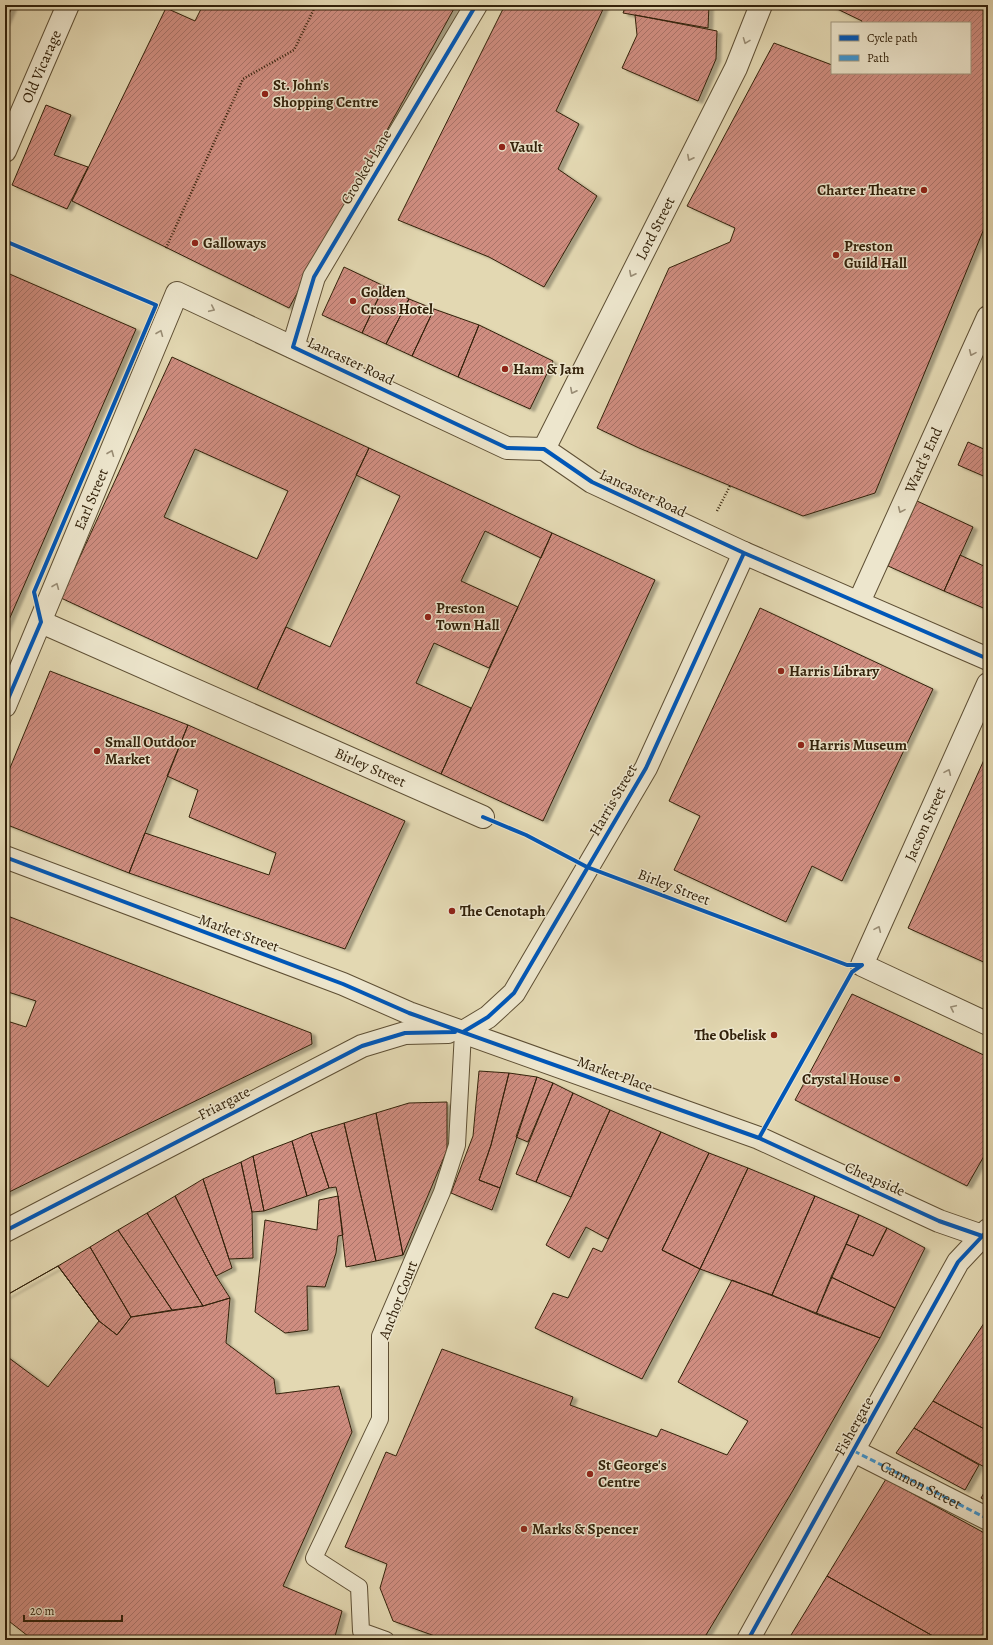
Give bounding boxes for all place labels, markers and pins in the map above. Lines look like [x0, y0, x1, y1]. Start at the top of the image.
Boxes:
place label: St. John's Shopping Centre [273, 75, 378, 112]
marker: St. John's Shopping Centre [260, 89, 270, 99]
place label: Vault [509, 137, 543, 157]
marker: Vault [497, 142, 507, 152]
place label: Charter Theatre [817, 180, 916, 200]
marker: Charter Theatre [919, 185, 929, 195]
place label: Galloways [203, 233, 266, 253]
place label: Preston Guild Hall [844, 236, 907, 273]
marker: Galloways [190, 238, 200, 248]
marker: Preston Guild Hall [831, 250, 841, 260]
place label: Golden Cross Hotel [361, 282, 433, 319]
marker: Golden Cross Hotel [348, 296, 358, 306]
place label: Ham & Jam [513, 359, 585, 379]
marker: Ham & Jam [500, 364, 510, 374]
place label: Preston Town Hall [436, 598, 500, 635]
marker: Preston Town Hall [423, 612, 433, 622]
place label: Harris Library [789, 661, 880, 681]
marker: Harris Library [776, 666, 786, 676]
place label: Small Outdoor Market [105, 732, 196, 769]
place label: Harris Museum [809, 735, 907, 755]
marker: Harris Museum [796, 740, 806, 750]
marker: Small Outdoor Market [92, 746, 102, 756]
place label: The Cenotaph [460, 901, 545, 921]
marker: The Cenotaph [447, 906, 457, 916]
place label: The Obelisk [694, 1025, 766, 1045]
marker: The Obelisk [769, 1030, 779, 1040]
place label: Crystal House [802, 1069, 889, 1089]
marker: Crystal House [892, 1074, 902, 1084]
place label: St George's Centre [598, 1455, 667, 1492]
marker: St George's Centre [585, 1469, 595, 1479]
place label: Marks & Spencer [532, 1519, 638, 1539]
marker: Marks & Spencer [519, 1524, 529, 1534]

